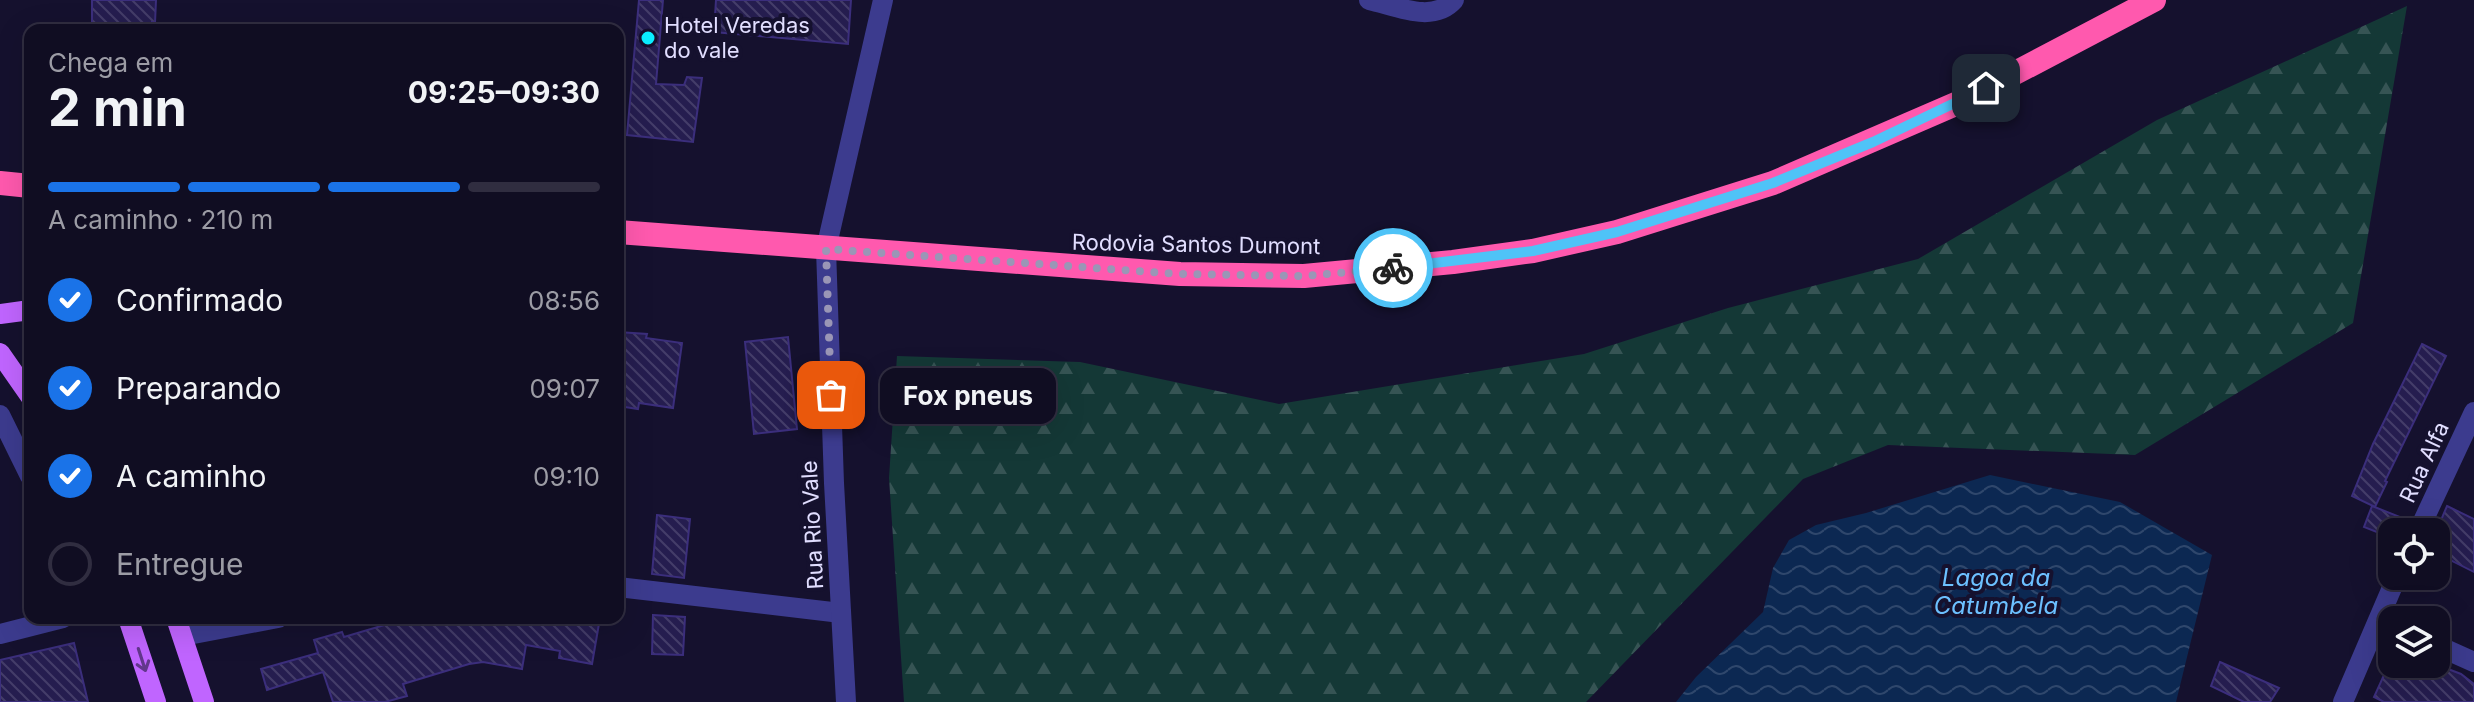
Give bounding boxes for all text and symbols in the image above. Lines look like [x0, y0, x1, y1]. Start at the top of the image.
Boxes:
place label: Hotel Veredas do vale [664, 12, 810, 63]
marker: Hotel Veredas do vale [639, 29, 657, 47]
text: Chega em [48, 47, 173, 78]
pin [1952, 54, 2020, 122]
icon: home [1964, 66, 2008, 110]
text: 09:25–09:30 [408, 74, 600, 110]
text: 2 min [48, 76, 187, 139]
text: A caminho · 210 m [48, 204, 273, 235]
courier [1353, 228, 1433, 308]
street label: Rodovia Santos Dumont [1072, 229, 1320, 259]
icon: bike [1371, 246, 1415, 290]
icon: check [48, 278, 92, 322]
text: Confirmado [116, 282, 283, 318]
text: 08:56 [528, 285, 600, 316]
pin [797, 361, 865, 429]
icon: check [48, 366, 92, 410]
callout: Fox pneus [879, 367, 1055, 423]
text: Preparando [116, 370, 281, 406]
text: 09:07 [529, 373, 600, 404]
icon: bag [809, 373, 853, 417]
text: Fox pneus [903, 380, 1033, 411]
street label: Rua Alfa [2394, 417, 2454, 507]
icon: check [48, 454, 92, 498]
text: A caminho [116, 458, 266, 494]
street label: Rua Rio Vale [796, 460, 828, 590]
text: 09:10 [533, 461, 600, 492]
map controls [2378, 518, 2450, 678]
button: locate [2378, 518, 2450, 590]
text: Entregue [116, 546, 244, 582]
water label: Lagoa da Catumbela [1934, 563, 2058, 620]
button: layers [2378, 606, 2450, 678]
one-way arrow [136, 647, 150, 672]

